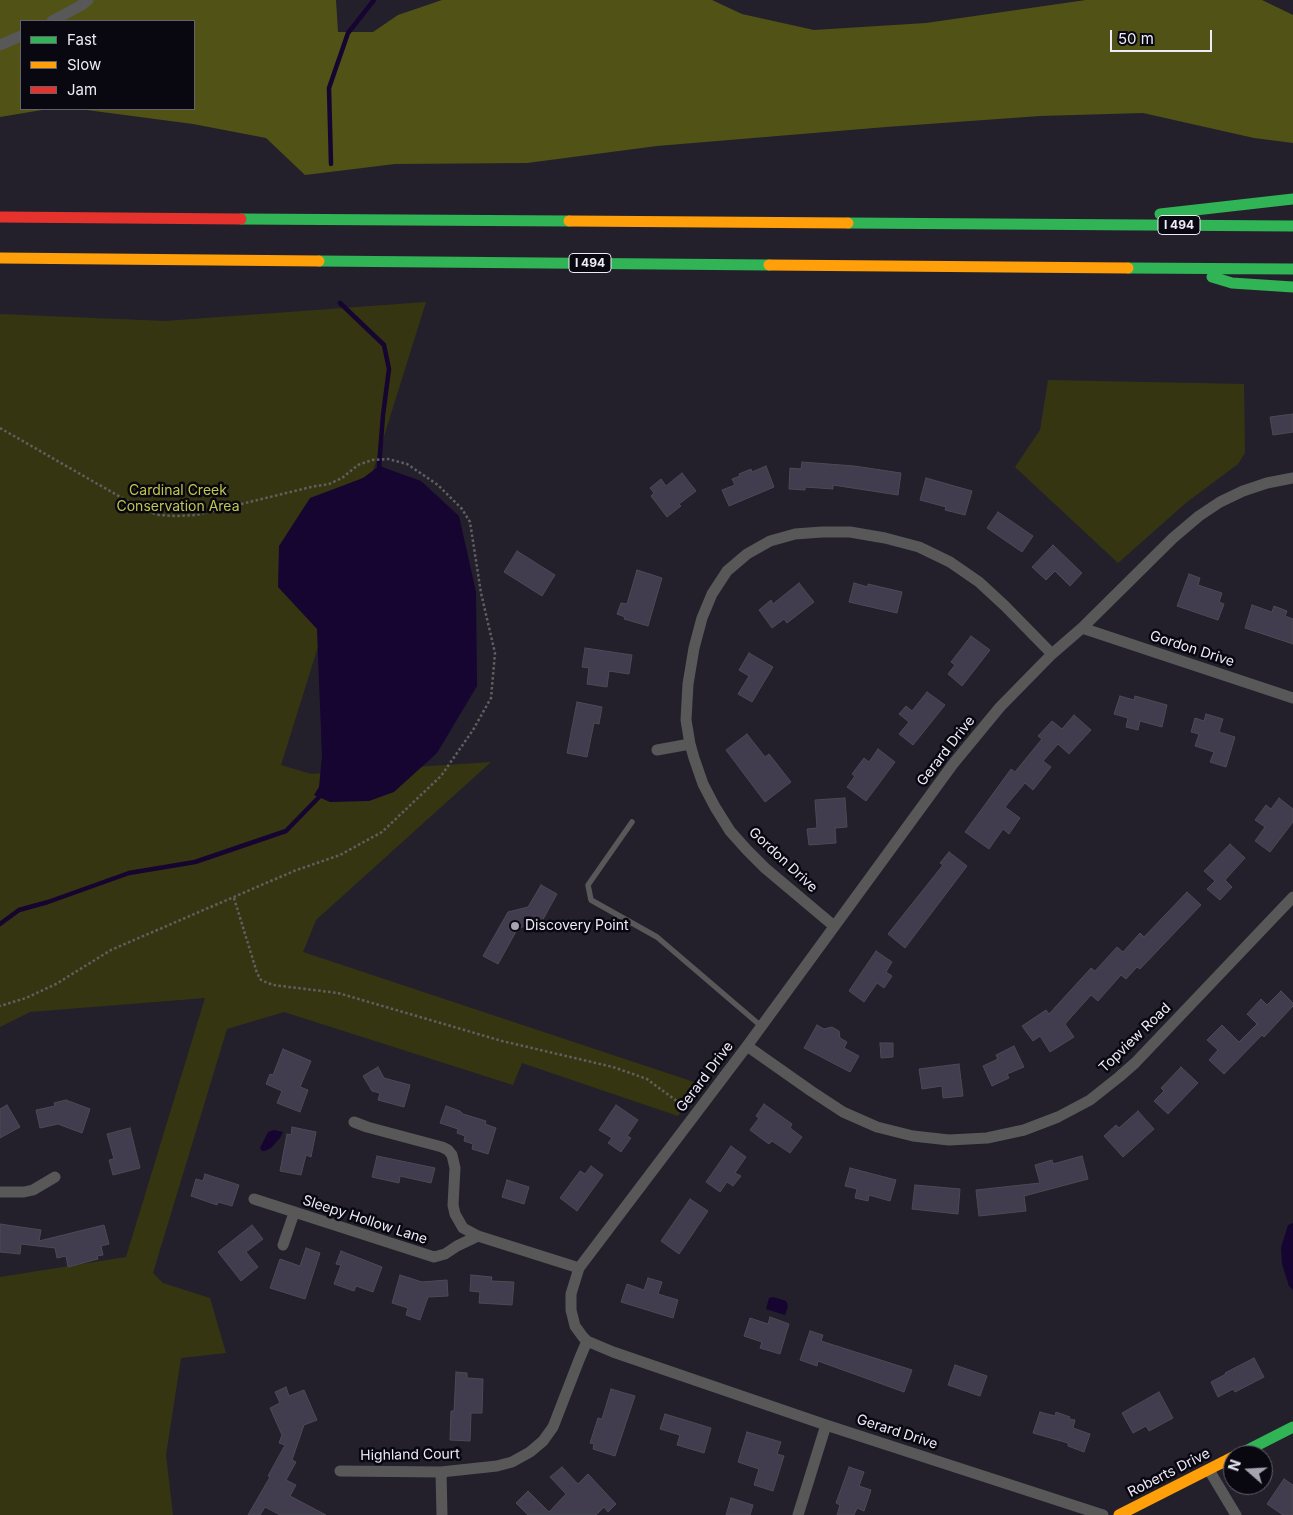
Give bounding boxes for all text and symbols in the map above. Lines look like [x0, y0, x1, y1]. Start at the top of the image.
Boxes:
legend [20, 20, 195, 110]
scale bar [1113, 20, 1216, 52]
text: 50 m [1118, 29, 1154, 48]
text: Fast [67, 30, 97, 49]
text: Slow [67, 55, 101, 74]
text: Jam [67, 80, 97, 99]
road number: I 494 [1158, 216, 1200, 234]
road number: I 494 [569, 254, 611, 272]
park label: Cardinal Creek Conservation Area [116, 483, 240, 516]
street label: Gordon Drive [1148, 627, 1236, 671]
street label: Gerard Drive [914, 713, 978, 789]
street label: Gordon Drive [745, 824, 821, 896]
place label: Discovery Point [525, 918, 629, 934]
marker: Discovery Point [509, 920, 521, 932]
street label: Topview Road [1096, 1000, 1174, 1076]
street label: Gerard Drive [673, 1038, 737, 1116]
street label: Sleepy Hollow Lane [301, 1192, 429, 1248]
street label: Gerard Drive [854, 1411, 940, 1453]
street label: Roberts Drive [1125, 1445, 1213, 1501]
north arrow [1223, 1445, 1273, 1495]
street label: Highland Court [360, 1446, 460, 1464]
text: N [1225, 1457, 1244, 1473]

